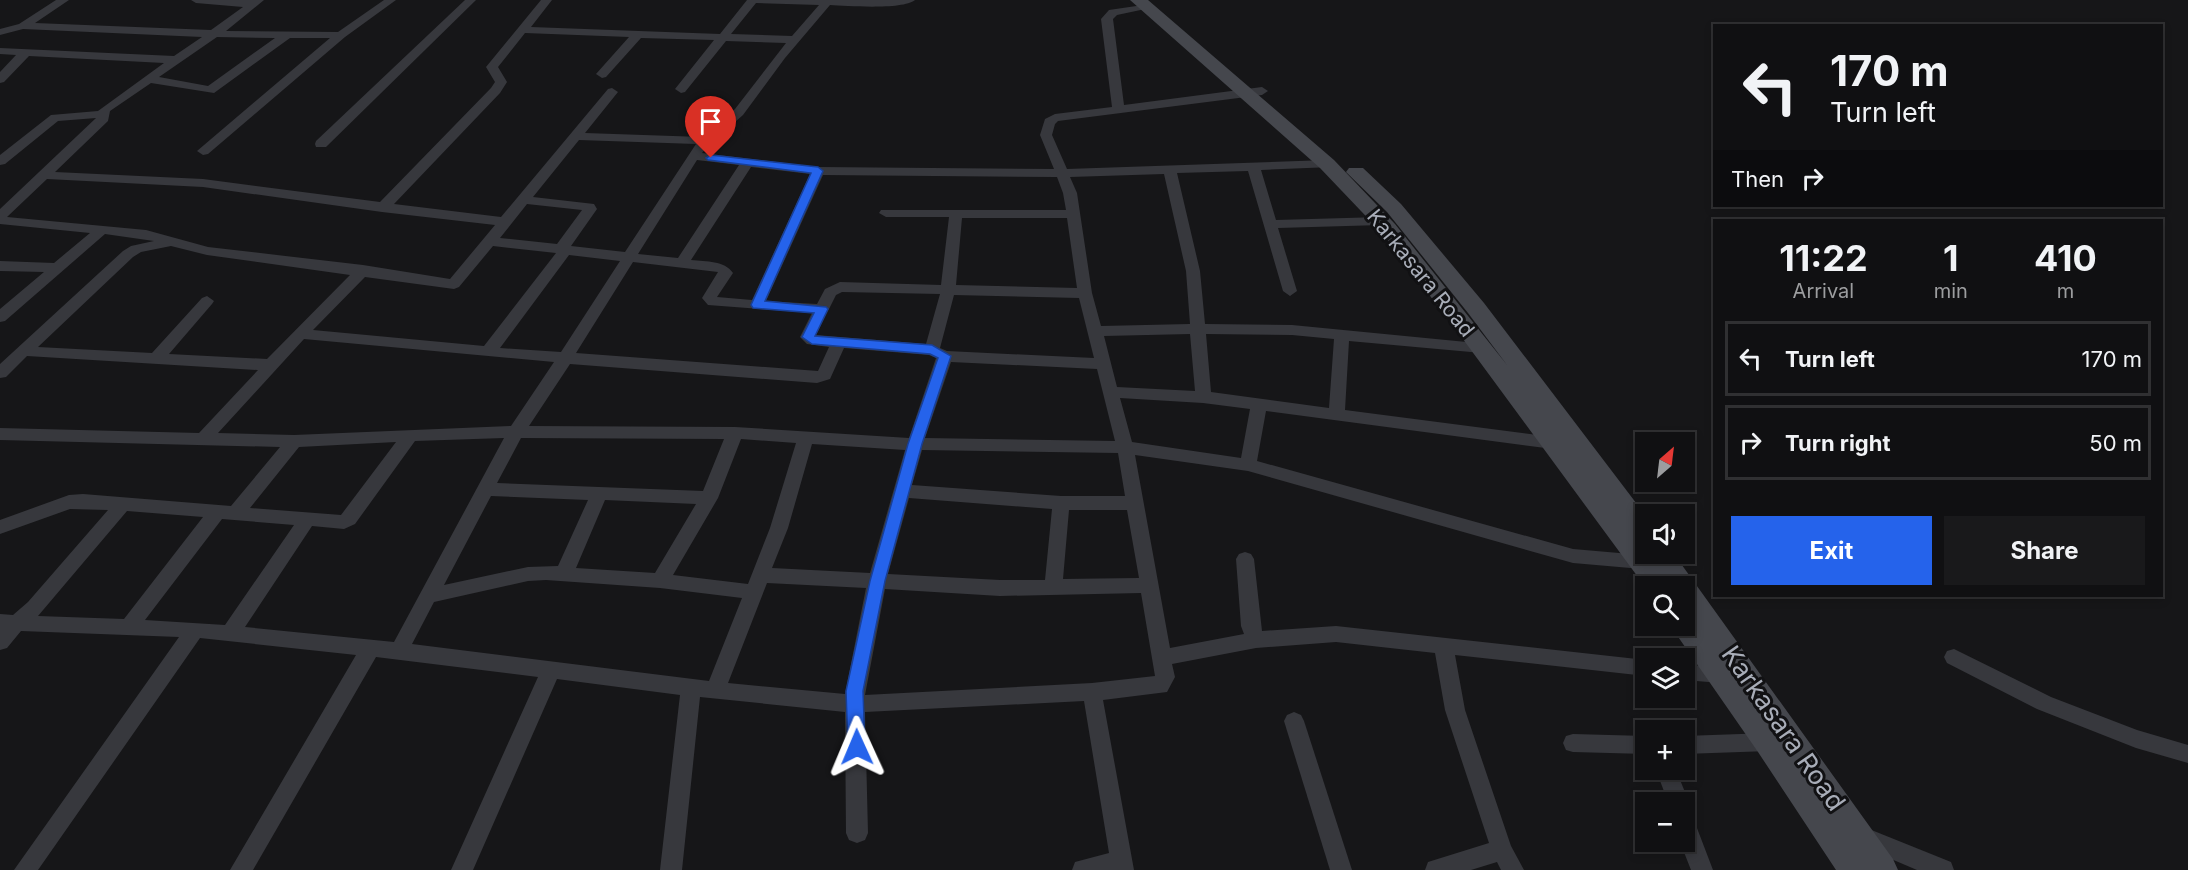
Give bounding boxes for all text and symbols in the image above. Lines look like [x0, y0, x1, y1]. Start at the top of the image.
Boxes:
text: 170 m [1830, 45, 1948, 96]
icon: left [1731, 48, 1809, 126]
pin [685, 96, 736, 158]
text: Turn left [1830, 96, 1936, 129]
icon: arrive [694, 105, 727, 138]
icon: right [1796, 162, 1829, 195]
text: Then [1731, 166, 1784, 192]
street label: Karkasara Road [1362, 204, 1480, 342]
text: 11:22 [1779, 236, 1868, 280]
text: 1 [1943, 236, 1959, 280]
text: 410 [2034, 236, 2097, 280]
text: Arrival [1793, 279, 1854, 303]
text: min [1934, 279, 1968, 303]
text: m [2057, 279, 2074, 303]
icon: left [1734, 342, 1767, 375]
text: Turn left [1785, 346, 1875, 372]
text: 170 m [2082, 346, 2142, 372]
icon: right [1734, 426, 1767, 459]
text: Turn right [1785, 430, 1891, 456]
text: 50 m [2089, 430, 2142, 456]
north arrow [1635, 432, 1695, 492]
map controls [1635, 432, 1695, 852]
button: sound [1635, 504, 1695, 564]
button: Exit [1731, 516, 1932, 585]
button: Share [1944, 516, 2145, 585]
button: search [1635, 576, 1695, 636]
street label: Karkasara Road [1716, 640, 1852, 816]
button: layers [1635, 648, 1695, 708]
position arrow [825, 715, 889, 779]
button: + [1635, 720, 1695, 780]
button: − [1635, 792, 1695, 852]

